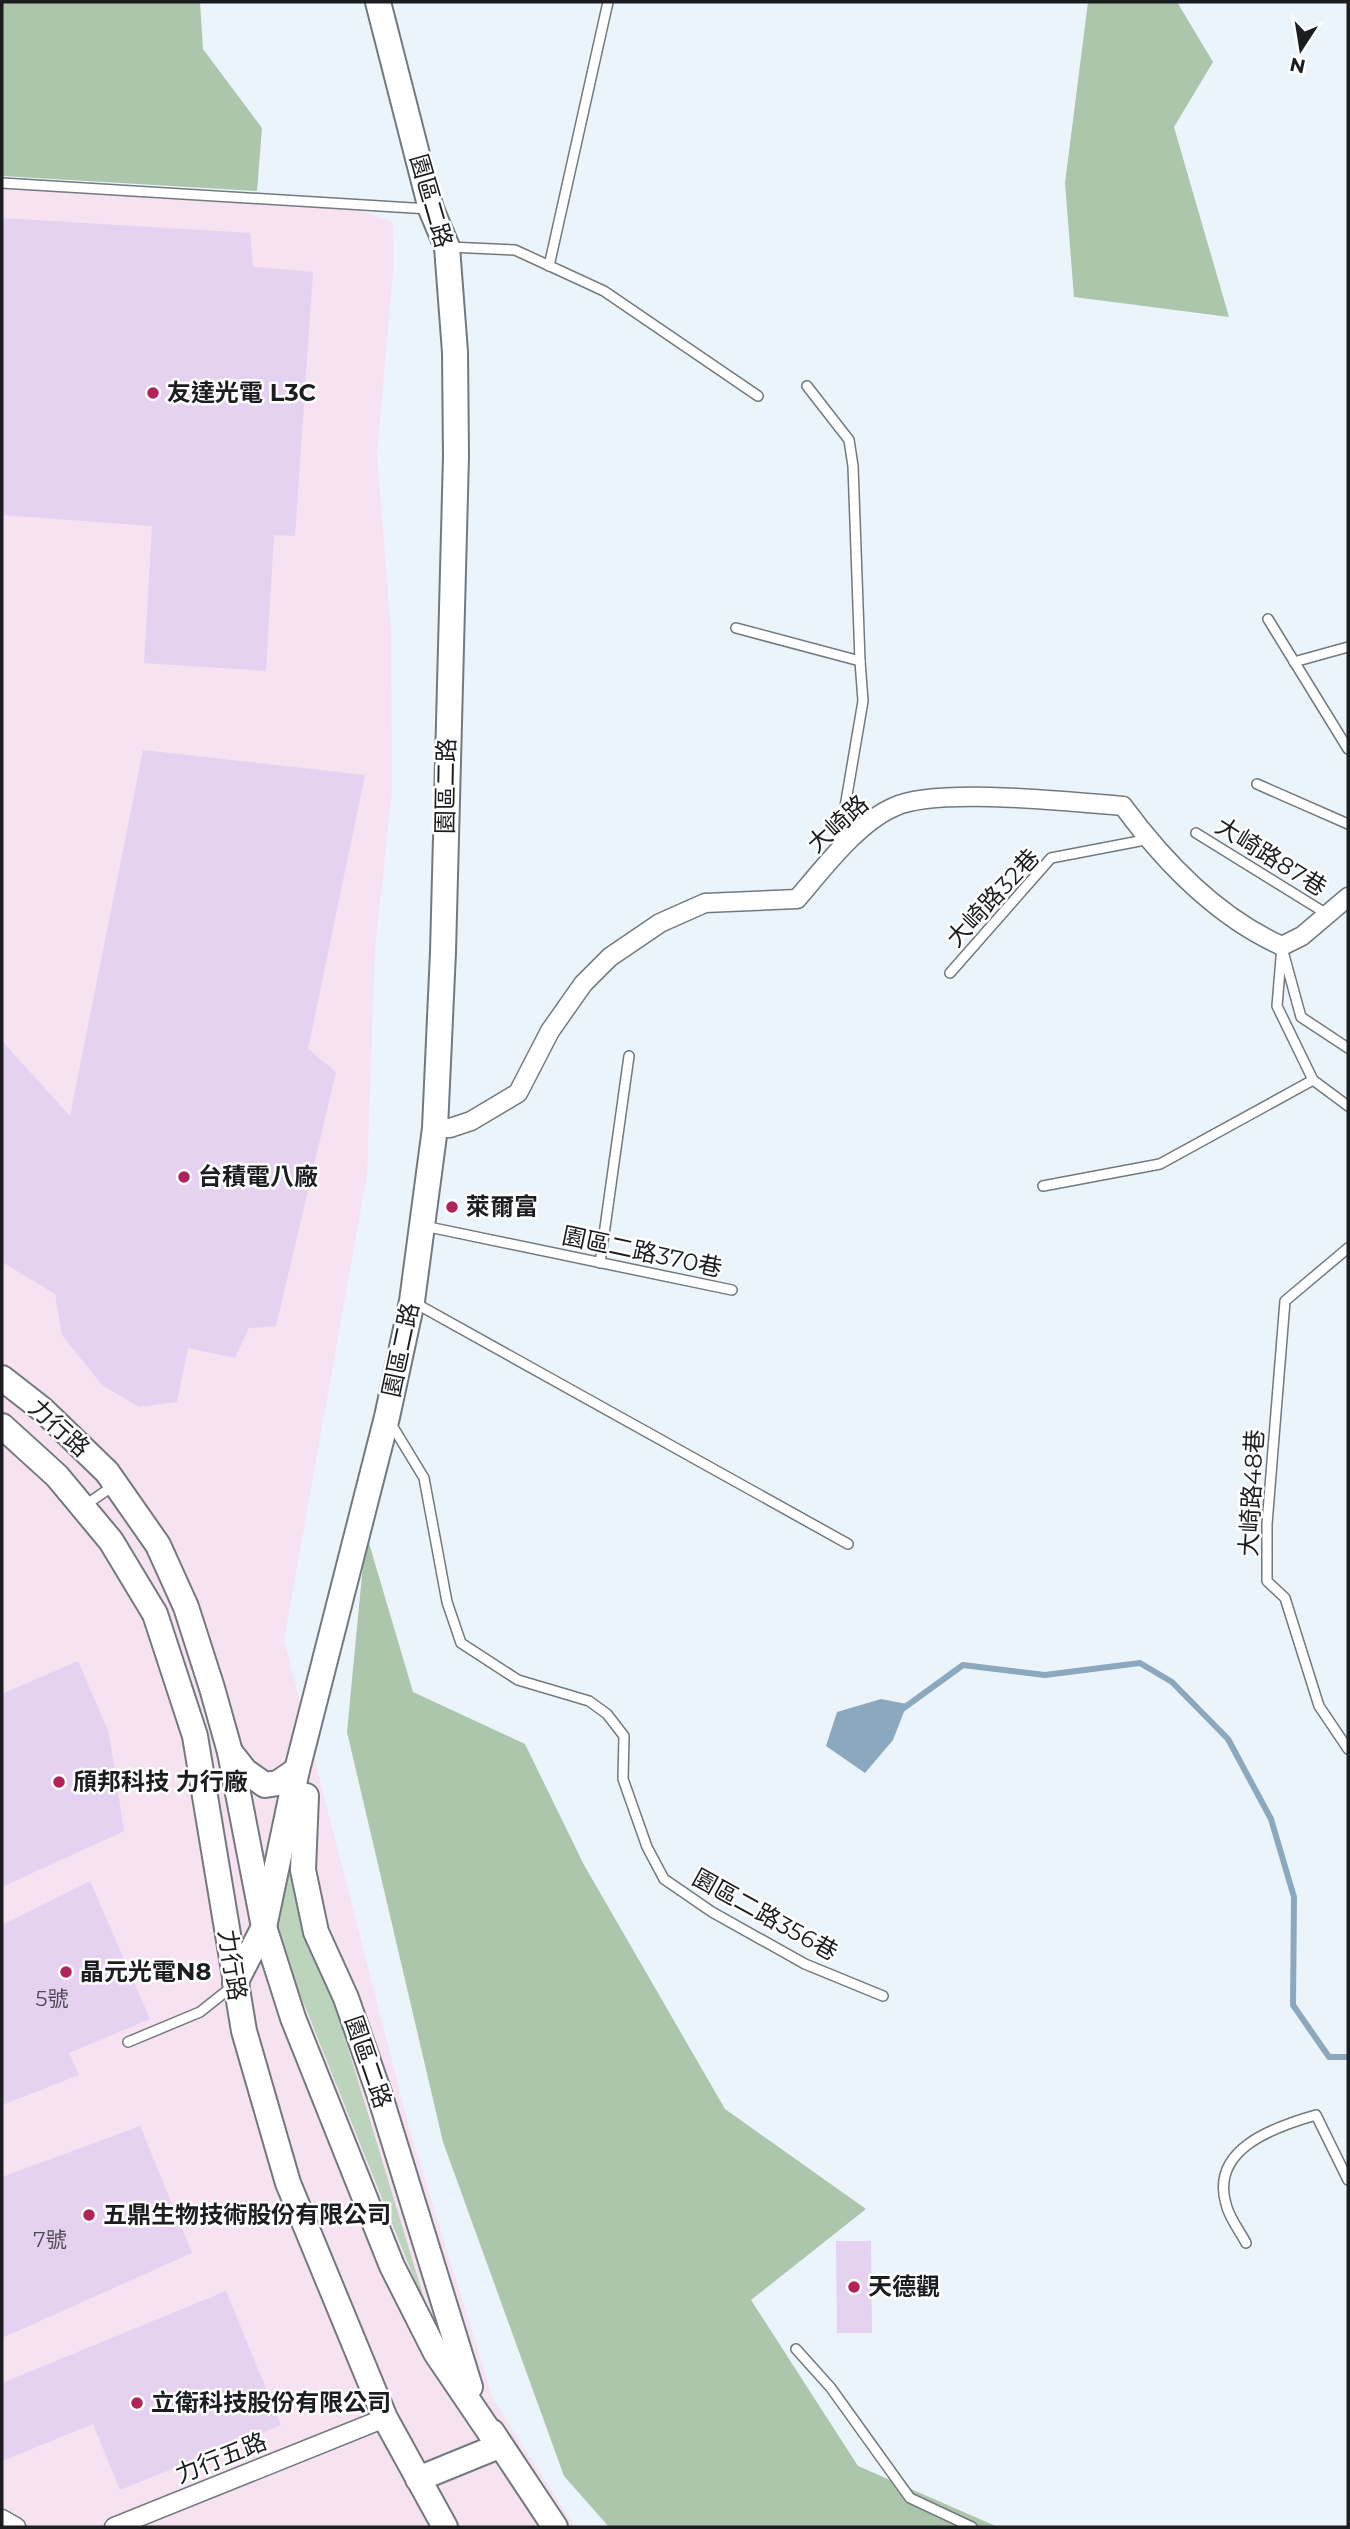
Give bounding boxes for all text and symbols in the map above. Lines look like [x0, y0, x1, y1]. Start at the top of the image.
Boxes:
north arrow [1266, 14, 1336, 84]
text: N [1288, 52, 1307, 78]
street label: 園區二路 [404, 151, 459, 251]
place label: 友達光電 L3C [167, 378, 316, 407]
marker: 友達光電 L3C [145, 385, 161, 401]
street label: 園區二路 [430, 738, 461, 834]
street label: 大崎路 [801, 789, 874, 858]
street label: 大崎路87巷 [1210, 811, 1332, 902]
street label: 大崎路32巷 [940, 843, 1045, 953]
place label: 台積電八廠 [198, 1162, 318, 1191]
marker: 台積電八廠 [176, 1169, 192, 1185]
place label: 萊爾富 [466, 1192, 538, 1221]
marker: 萊爾富 [444, 1199, 460, 1215]
street label: 園區二路370巷 [559, 1220, 725, 1283]
street label: 園區二路 [376, 1300, 425, 1400]
street label: 力行路 [23, 1393, 96, 1462]
street label: 大崎路48巷 [1234, 1429, 1269, 1557]
place label: 頎邦科技 力行廠 [73, 1767, 248, 1796]
marker: 頎邦科技 力行廠 [51, 1774, 67, 1790]
street label: 園區二路356巷 [688, 1863, 843, 1966]
street label: 力行路 [213, 1927, 252, 2003]
place label: 晶元光電N8 [80, 1957, 211, 1986]
marker: 晶元光電N8 [58, 1964, 74, 1980]
house number: 5號 [36, 1986, 68, 2011]
street label: 園區二路 [339, 2012, 398, 2112]
place label: 五鼎生物技術股份有限公司 [103, 2200, 391, 2229]
marker: 五鼎生物技術股份有限公司 [81, 2207, 97, 2223]
house number: 7號 [33, 2227, 67, 2252]
place label: 天德觀 [868, 2272, 940, 2301]
marker: 天德觀 [846, 2279, 862, 2295]
place label: 立衛科技股份有限公司 [151, 2388, 391, 2417]
marker: 立衛科技股份有限公司 [129, 2395, 145, 2411]
street label: 力行五路 [171, 2426, 271, 2489]

